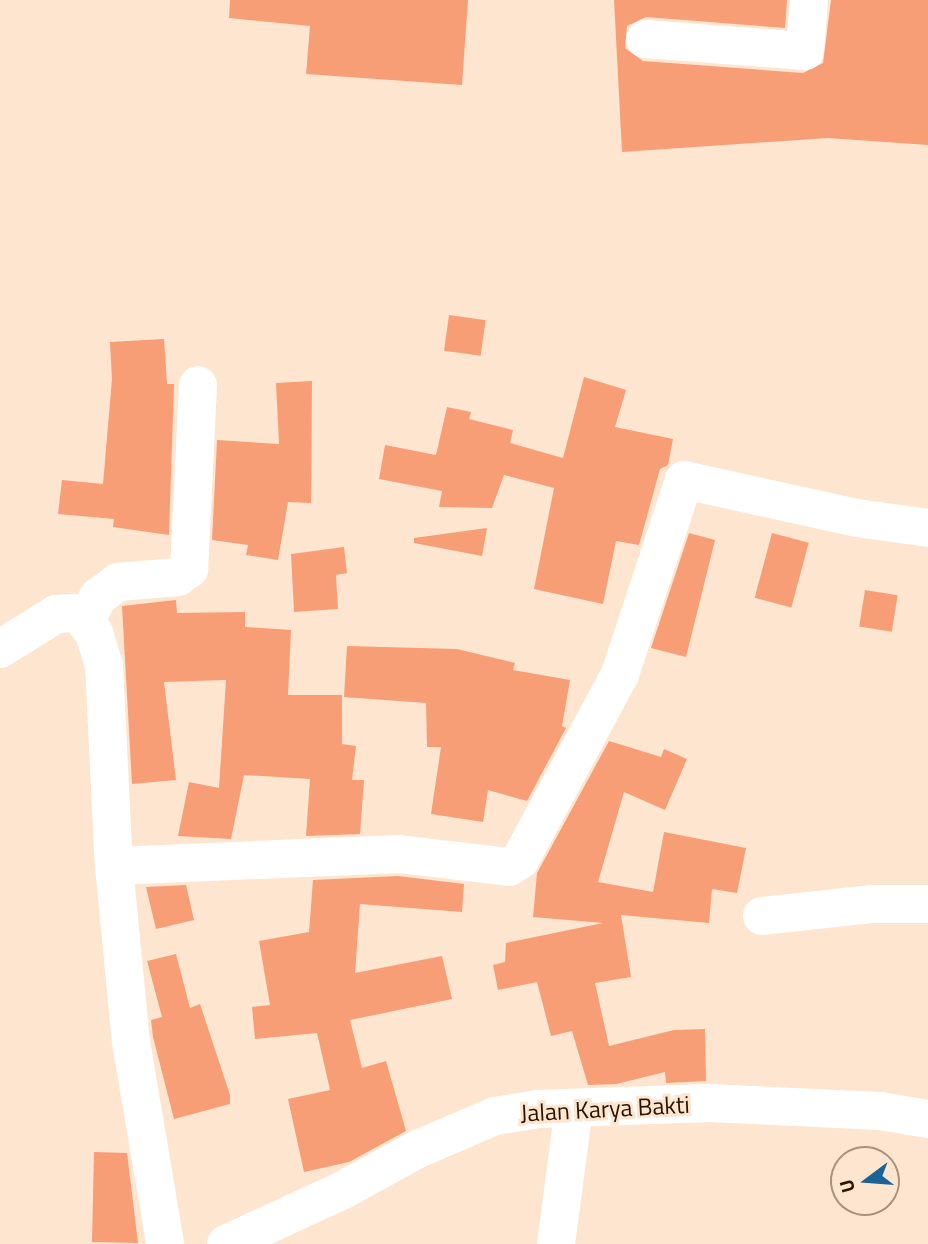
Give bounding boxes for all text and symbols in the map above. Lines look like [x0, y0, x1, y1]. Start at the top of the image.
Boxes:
street label: Jalan Karya Bakti [520, 1090, 690, 1128]
north arrow [830, 1146, 900, 1216]
text: U [831, 1176, 862, 1196]

